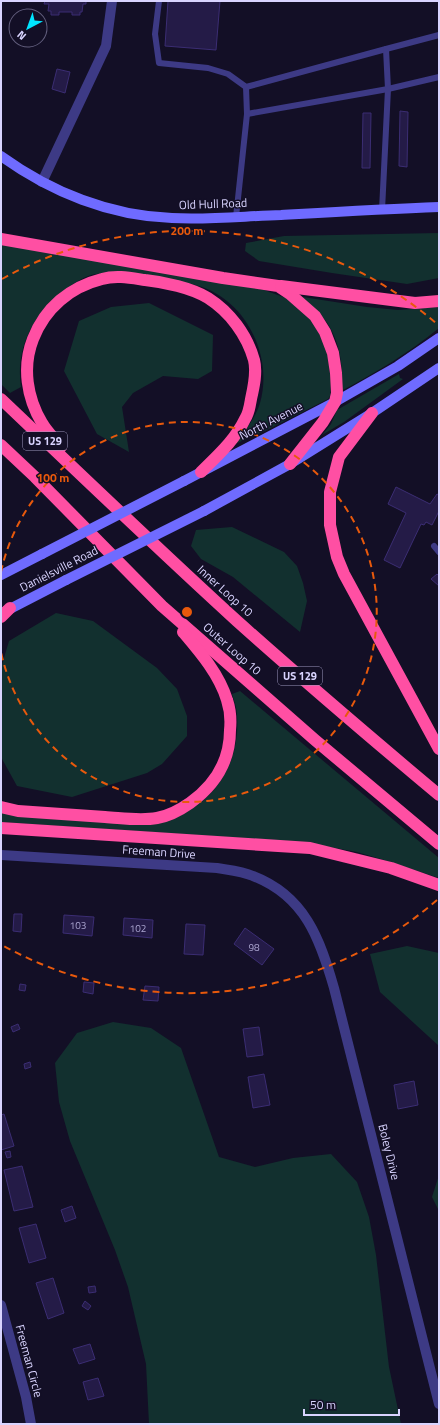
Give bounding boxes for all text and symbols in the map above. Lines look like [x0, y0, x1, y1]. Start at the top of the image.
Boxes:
north arrow [8, 8, 48, 48]
text: N [13, 27, 30, 44]
street label: Old Hull Road [179, 193, 247, 214]
text: 200 m [171, 221, 203, 240]
street label: North Avenue [236, 396, 306, 445]
road number: US 129 [23, 432, 67, 450]
text: 100 m [37, 468, 69, 487]
street label: Danielsville Road [16, 541, 101, 596]
street label: Inner Loop 10 [193, 560, 258, 621]
centre of rings [180, 605, 194, 619]
street label: Outer Loop 10 [199, 618, 266, 680]
road number: US 129 [278, 667, 322, 685]
street label: Freeman Drive [122, 839, 196, 864]
house number: 103 [70, 918, 86, 933]
house number: 102 [130, 921, 146, 936]
house number: 98 [248, 940, 260, 955]
street label: Boley Drive [373, 1122, 406, 1182]
street label: Freeman Circle [11, 1322, 48, 1399]
scale bar [304, 1391, 399, 1417]
text: 50 m [310, 1395, 336, 1414]

